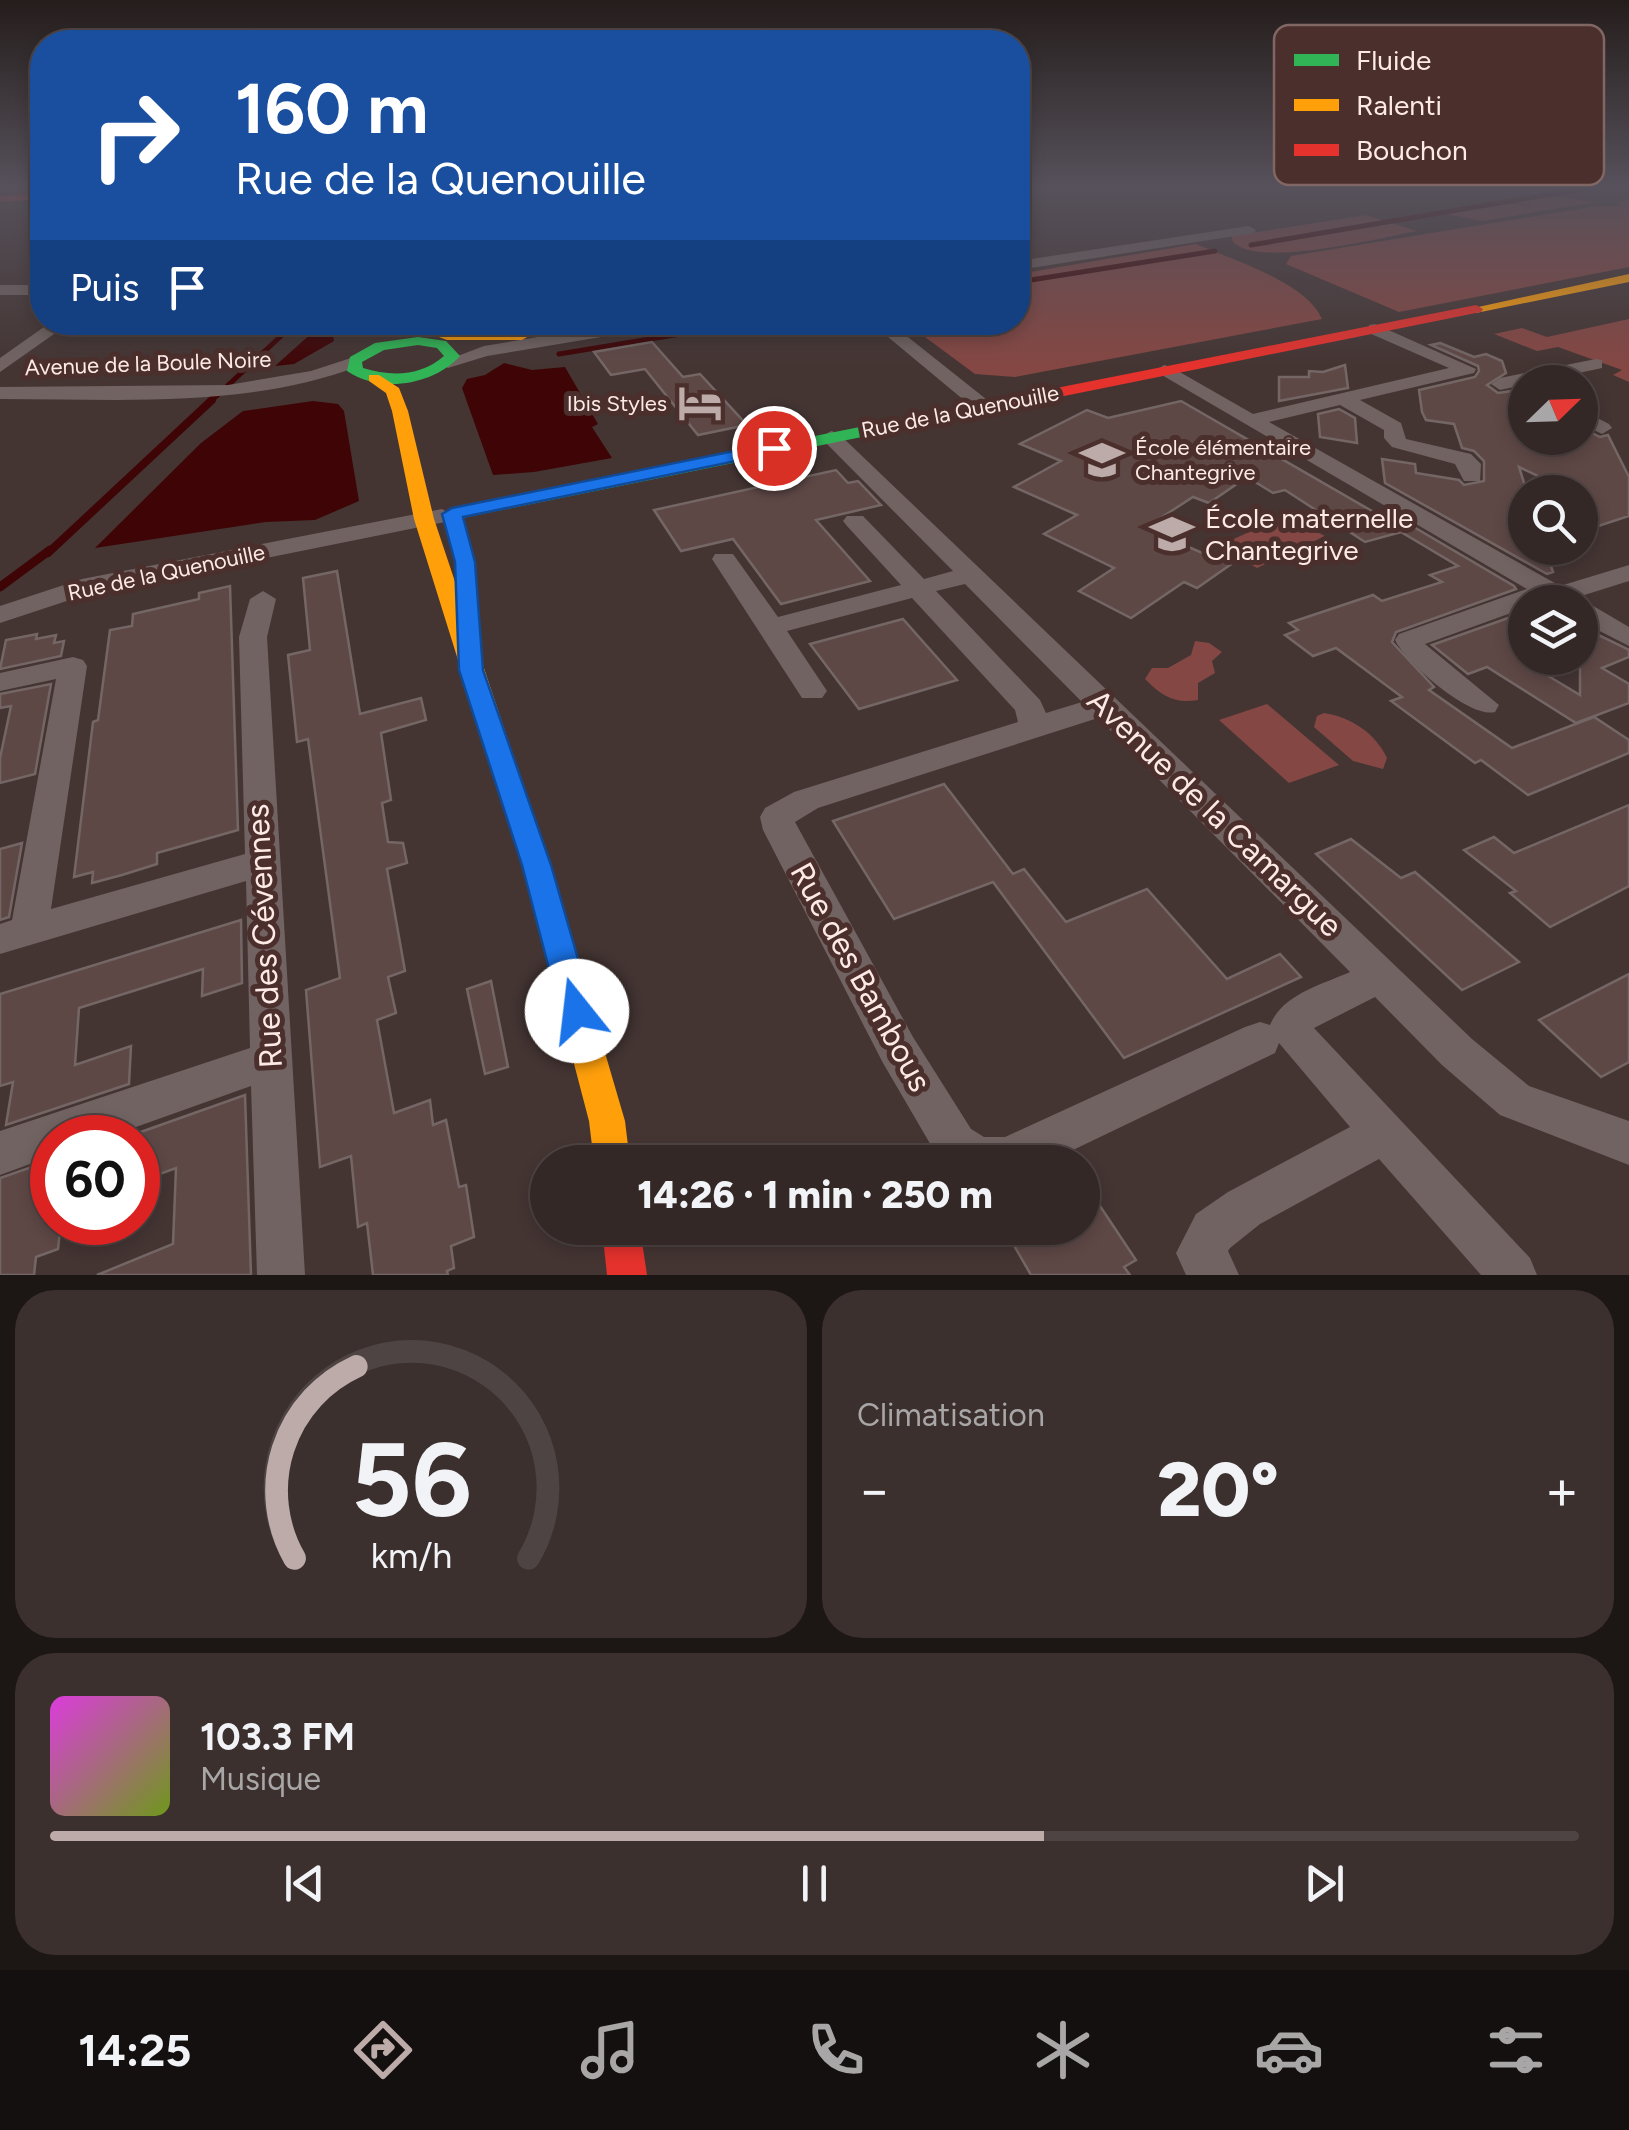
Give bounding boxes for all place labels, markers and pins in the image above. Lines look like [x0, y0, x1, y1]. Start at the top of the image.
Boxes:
hotel icon: Ibis Styles [676, 379, 724, 427]
place label: Ibis Styles [567, 390, 667, 417]
pin [732, 406, 817, 491]
place label: École élémentaire Chantegrive [1135, 434, 1311, 486]
school or university icon: École élémentaire Chantegrive [1078, 436, 1126, 484]
place label: École maternelle Chantegrive [1205, 501, 1413, 567]
school or university icon: École maternelle Chantegrive [1148, 510, 1196, 558]

